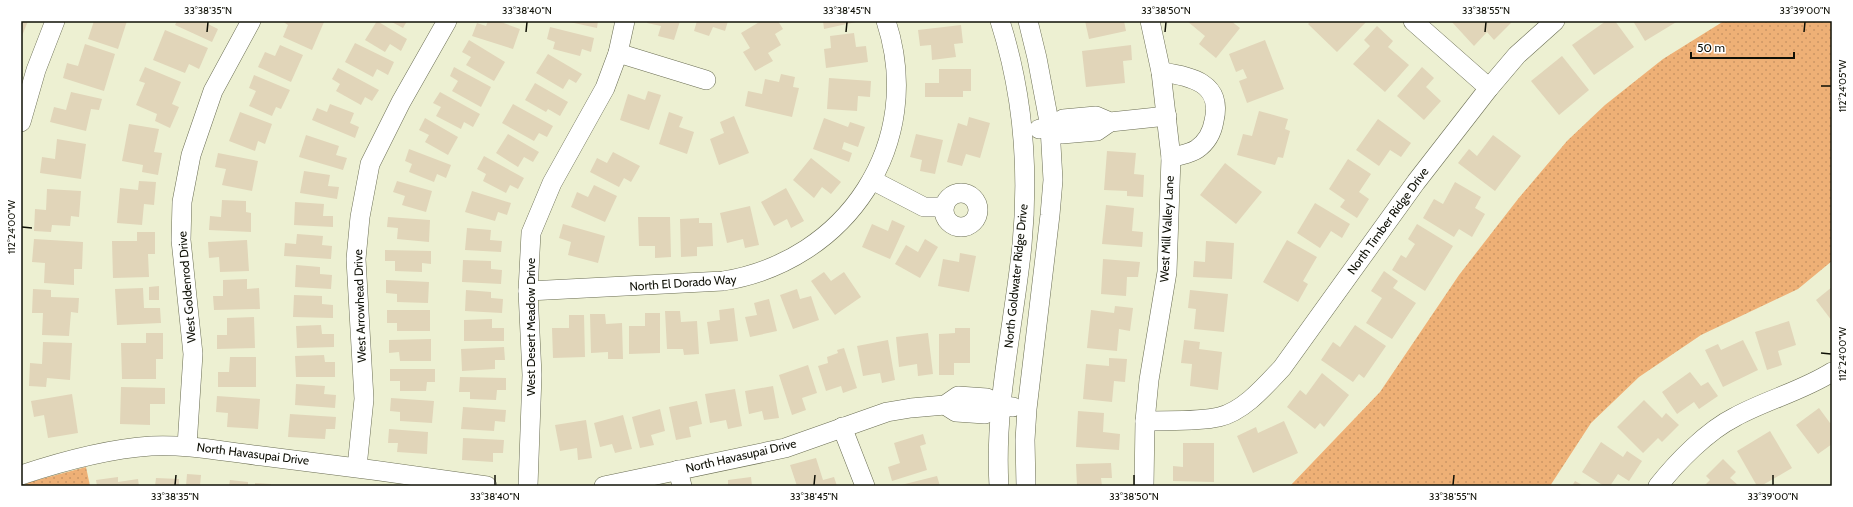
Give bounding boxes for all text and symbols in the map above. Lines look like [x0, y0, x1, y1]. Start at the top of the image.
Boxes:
text: 33°38'35"N [184, 4, 232, 17]
text: 33°38'40"N [502, 4, 552, 17]
text: 33°38'45"N [823, 4, 871, 17]
text: 33°38'50"N [1141, 4, 1191, 17]
text: 33°38'55"N [1462, 4, 1510, 17]
text: 33°39'00"N [1780, 4, 1830, 17]
scale bar [1691, 34, 1794, 60]
text: 50 m [1697, 40, 1725, 55]
text: 112°24'05"W [1836, 59, 1849, 112]
street label: North Timber Ridge Drive [1344, 164, 1431, 277]
street label: West Mill Valley Lane [1156, 175, 1177, 283]
text: 112°24'00"W [5, 199, 18, 254]
street label: North Goldwater Ridge Drive [1000, 203, 1031, 349]
street label: West Goldenrod Drive [174, 231, 199, 344]
street label: West Arrowhead Drive [350, 249, 369, 363]
street label: West Desert Meadow Drive [523, 258, 538, 396]
street label: North El Dorado Way [629, 271, 737, 294]
text: 112°24'00"W [1836, 326, 1849, 381]
street label: North Havasupai Drive [684, 435, 798, 476]
street label: North Havasupai Drive [196, 439, 310, 468]
text: 33°38'35"N [151, 490, 199, 503]
text: 33°38'40"N [470, 490, 520, 503]
text: 33°38'45"N [790, 490, 838, 503]
text: 33°38'50"N [1109, 490, 1159, 503]
text: 33°38'55"N [1429, 490, 1477, 503]
text: 33°39'00"N [1748, 490, 1798, 503]

